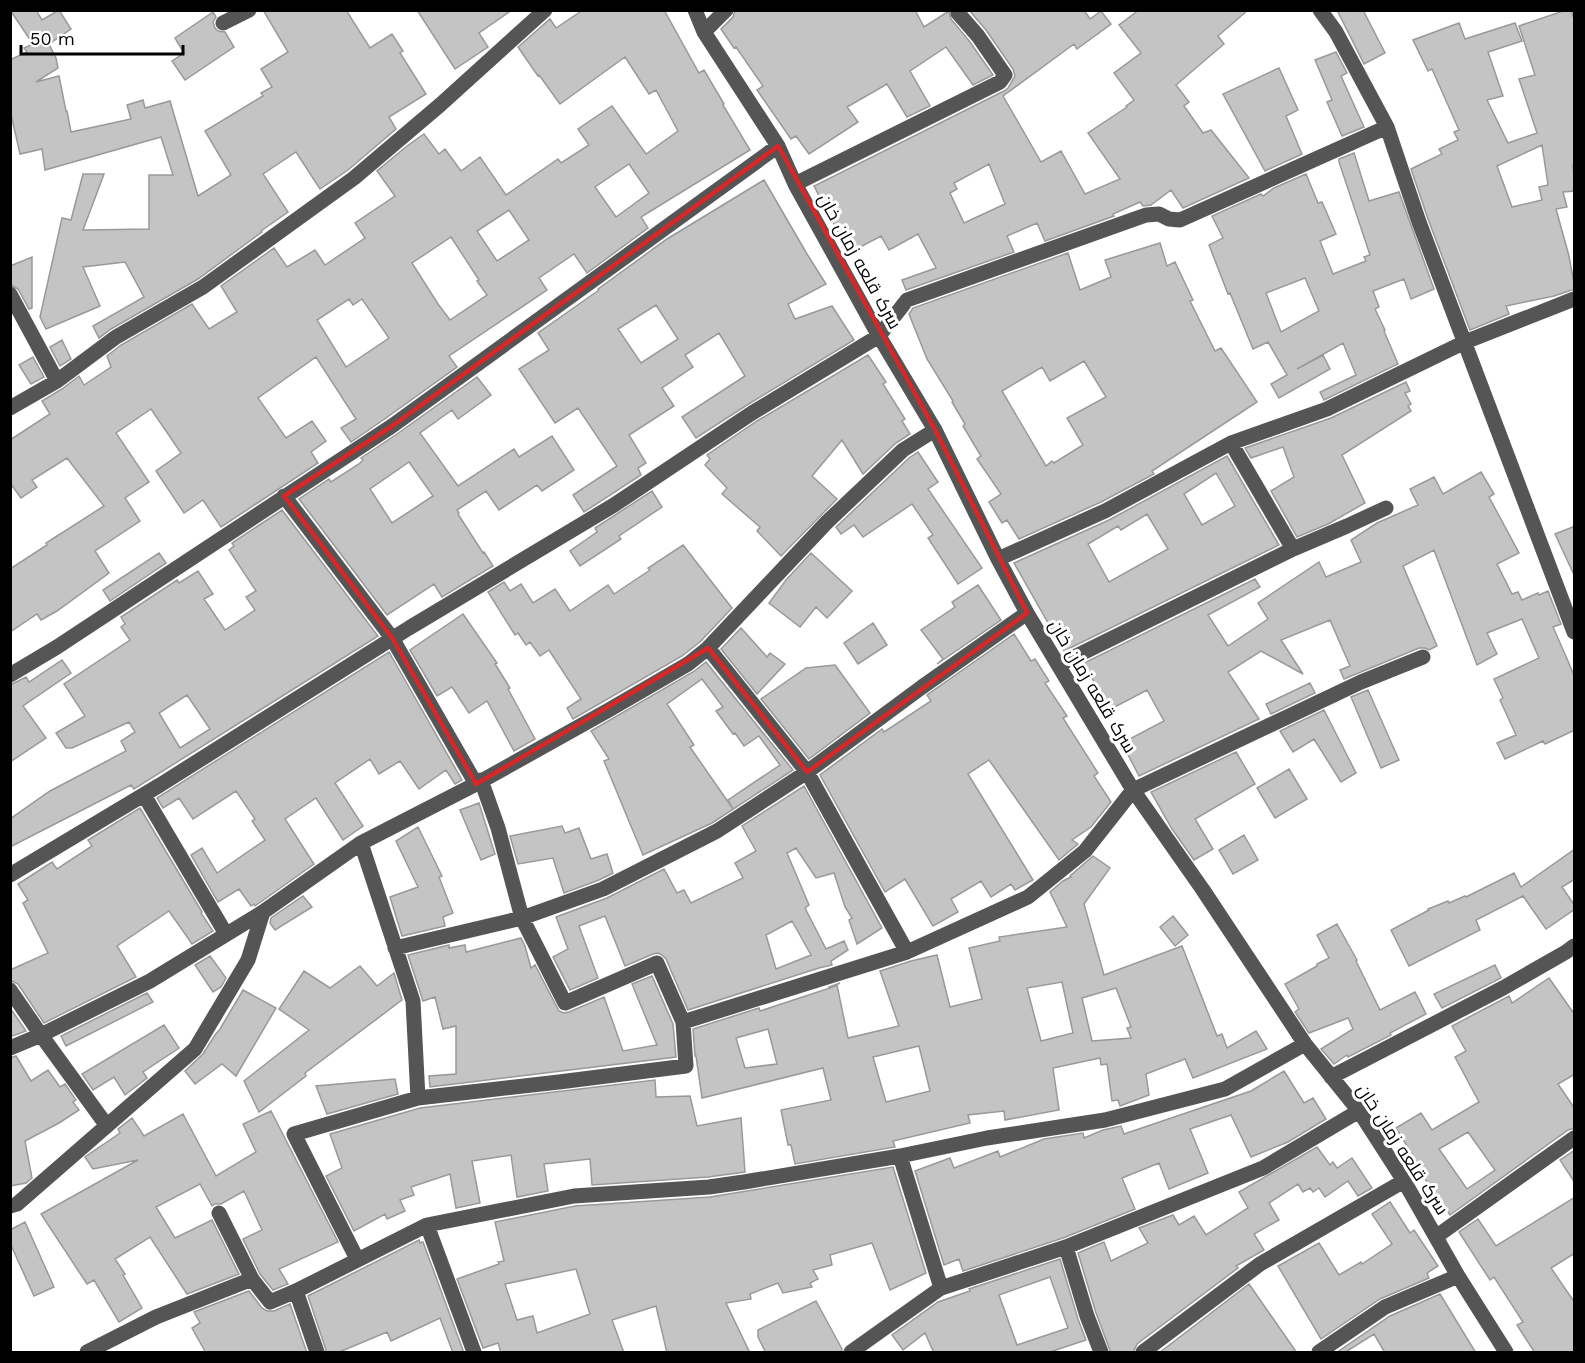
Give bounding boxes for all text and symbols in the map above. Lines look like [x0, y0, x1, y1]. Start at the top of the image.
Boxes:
scale bar [21, 18, 183, 56]
text: 50 m [30, 28, 75, 49]
street label: سرک قلعه زمان خان [813, 190, 906, 333]
street label: سرک قلعه زمان خان [1044, 616, 1141, 757]
street label: سرک قلعه زمان خان [1352, 1080, 1453, 1219]

